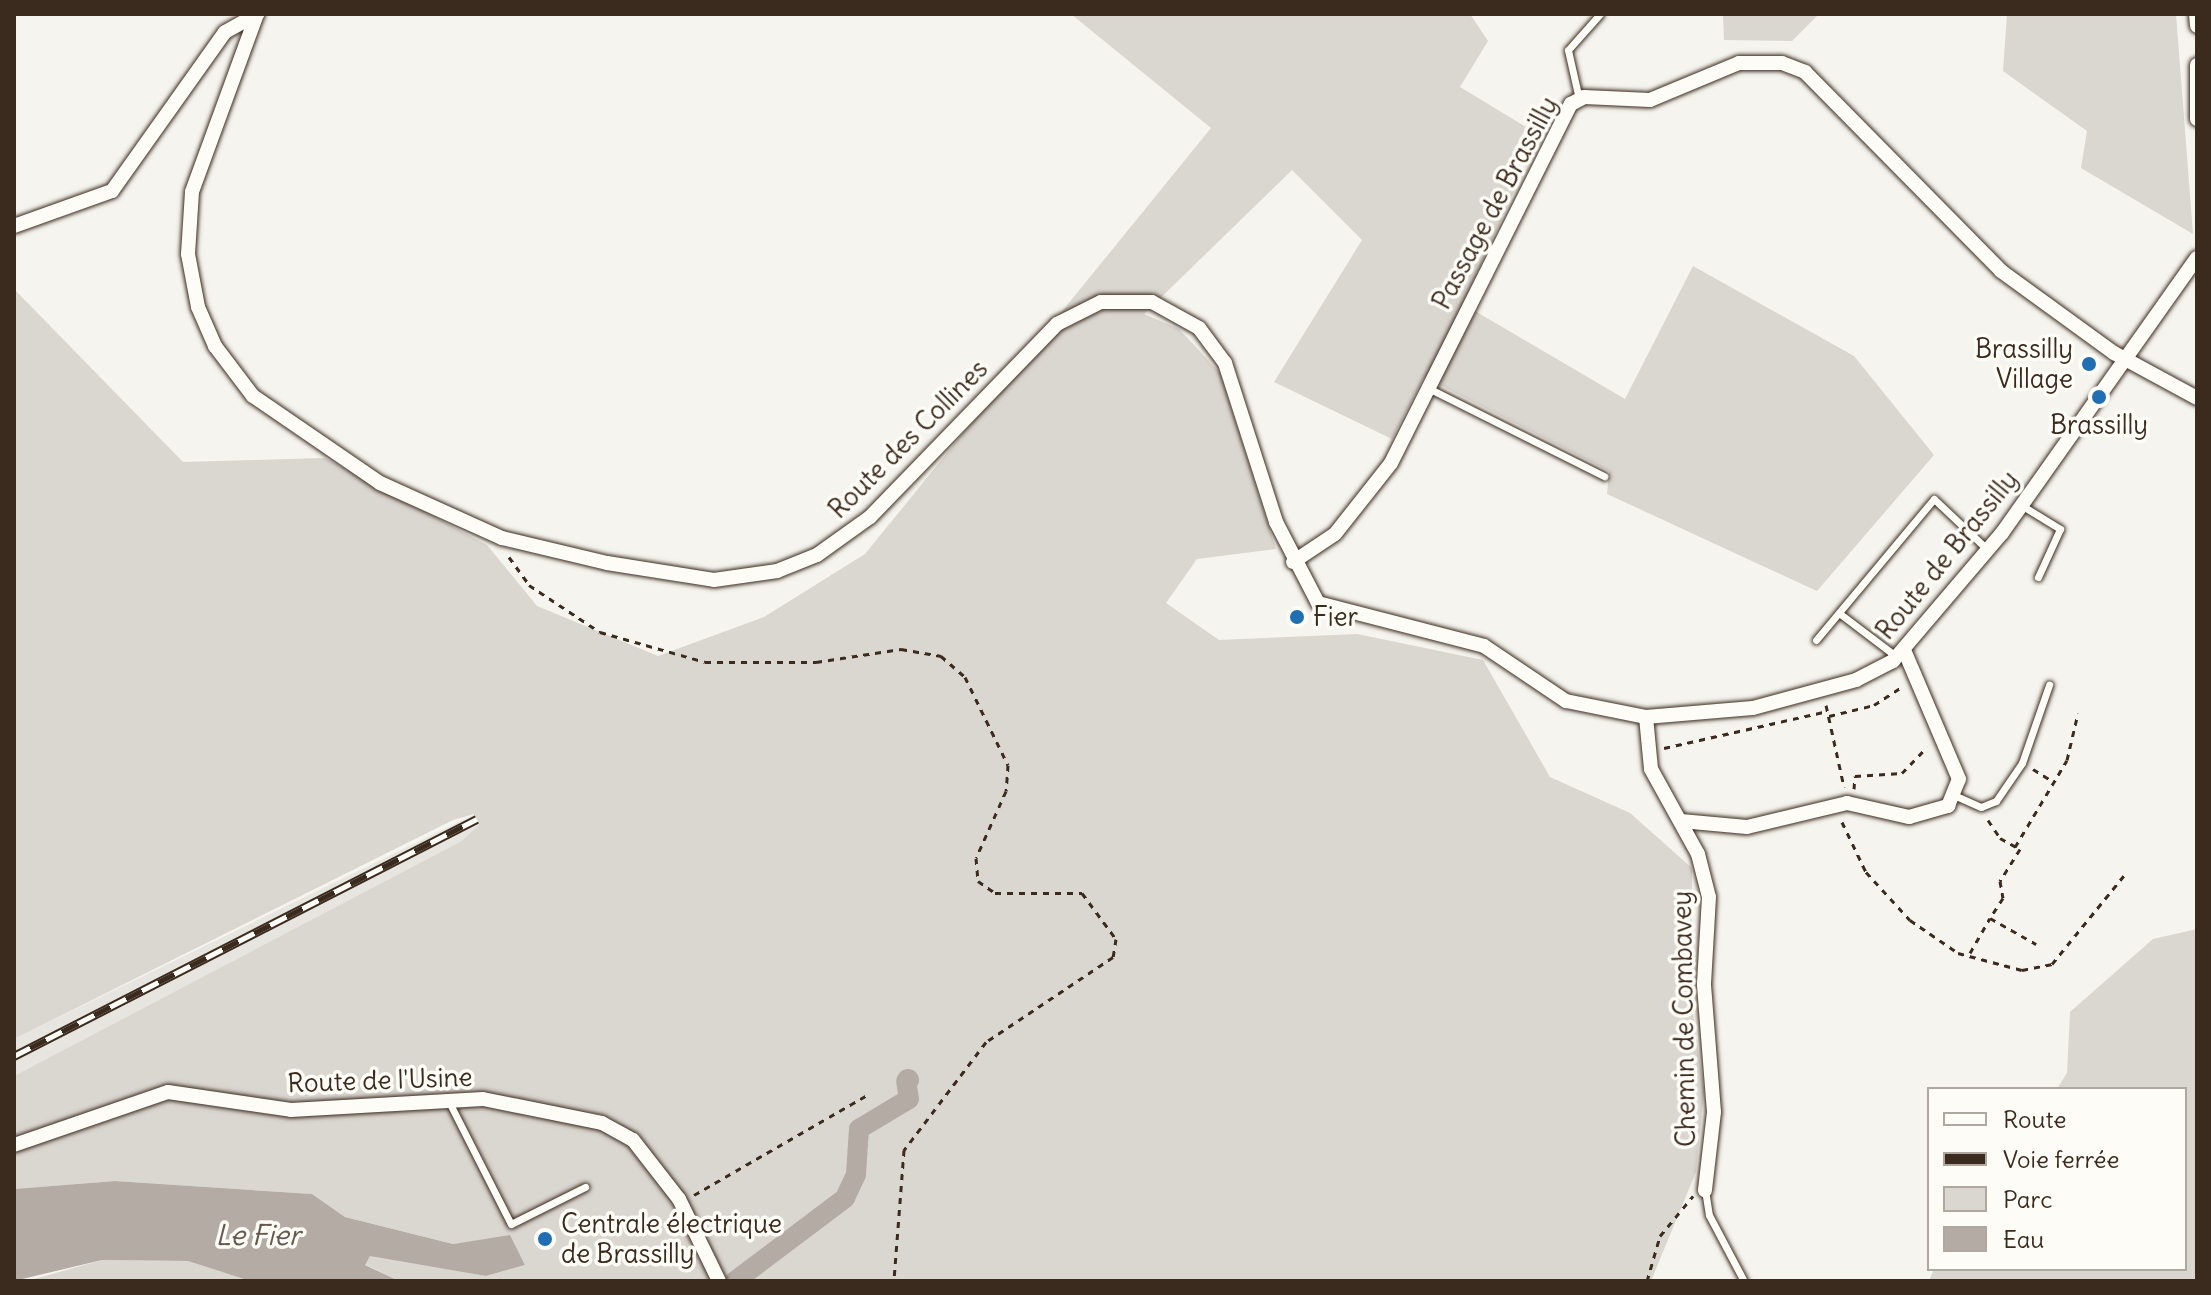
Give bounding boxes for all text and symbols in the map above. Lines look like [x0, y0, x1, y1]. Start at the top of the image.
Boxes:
street label: Passage de Brassilly [1426, 91, 1564, 315]
place label: Brassilly Village [1975, 333, 2073, 394]
street label: Route des Collines [822, 353, 994, 525]
marker: Brassilly Village [2080, 355, 2098, 373]
marker: Brassilly [2090, 388, 2108, 406]
place label: Brassilly [2050, 409, 2148, 441]
street label: Route de Brassilly [1869, 464, 2025, 646]
place label: Fier [1313, 601, 1358, 633]
marker: Fier [1288, 608, 1306, 626]
street label: Chemin de Combavey [1666, 891, 1702, 1147]
street label: Route de l'Usine [287, 1061, 473, 1099]
legend [1927, 1087, 2187, 1271]
text: Route [2003, 1104, 2066, 1134]
text: Voie ferrée [2003, 1144, 2120, 1174]
text: Parc [2003, 1184, 2052, 1214]
place label: Centrale électrique de Brassilly [561, 1208, 782, 1270]
water label: Le Fier [216, 1218, 300, 1252]
text: Eau [2003, 1224, 2044, 1254]
marker: Centrale électrique de Brassilly [536, 1230, 554, 1248]

